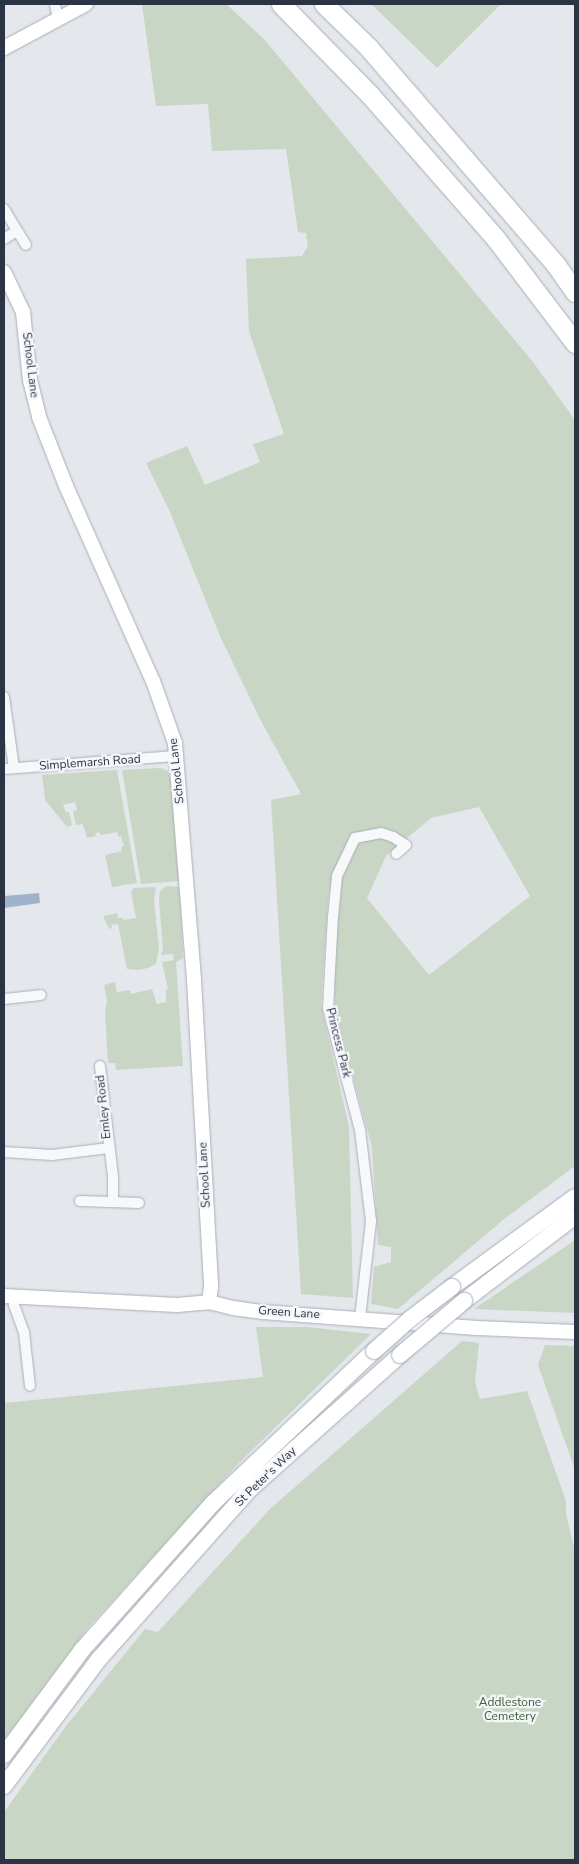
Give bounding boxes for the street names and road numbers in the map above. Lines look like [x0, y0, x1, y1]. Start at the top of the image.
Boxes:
street label: School Lane [19, 331, 41, 399]
street label: School Lane [166, 738, 188, 804]
street label: Simplemarsh Road [39, 752, 141, 774]
street label: Princess Park [322, 1006, 354, 1080]
street label: Emley Road [93, 1074, 115, 1140]
street label: School Lane [196, 1142, 214, 1208]
street label: Green Lane [258, 1304, 320, 1322]
street label: St Peter's Way [232, 1444, 300, 1510]

